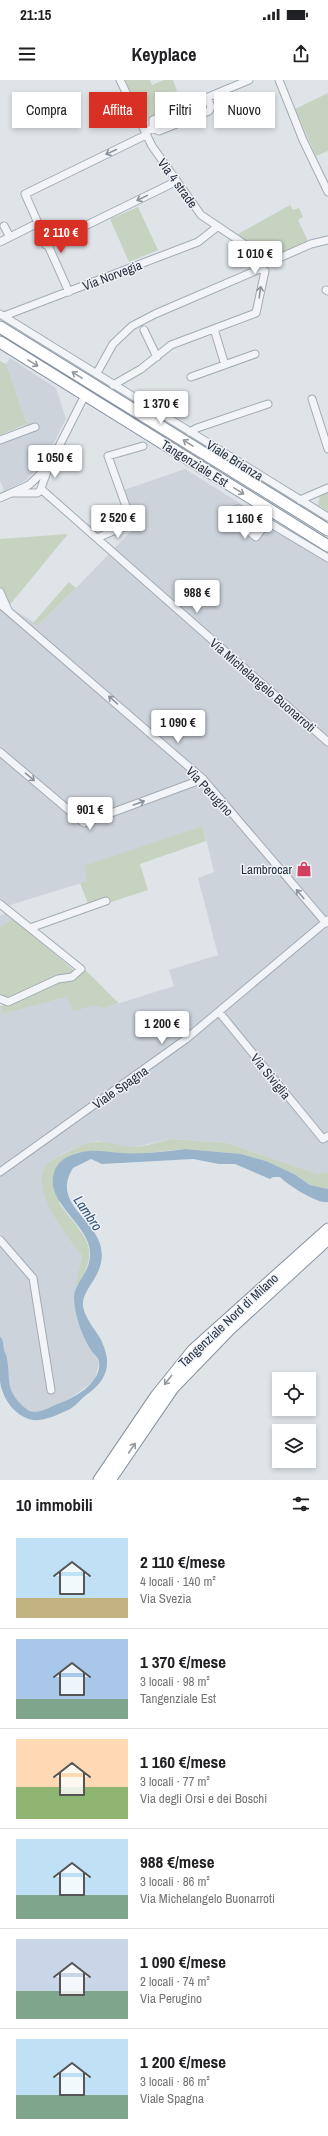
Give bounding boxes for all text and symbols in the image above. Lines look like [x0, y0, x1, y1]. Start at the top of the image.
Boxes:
text: 21:15 [20, 4, 51, 25]
text: Keyplace [132, 42, 196, 67]
icon: menu [16, 43, 38, 65]
icon: share [290, 43, 312, 65]
chip: Compra [12, 92, 81, 128]
chip: Affitta [89, 92, 147, 128]
chip: Filtri [155, 92, 206, 128]
chip: Nuovo [214, 92, 275, 128]
one-way arrow [105, 149, 117, 156]
street label: Via 4 strade [154, 155, 201, 212]
one-way arrow [136, 195, 148, 202]
pin: 2 110 € [24, 220, 98, 254]
text: 2 110 € [44, 224, 78, 241]
pin: 1 010 € [218, 241, 292, 275]
text: 1 010 € [237, 245, 273, 262]
street label: Via Norvegia [80, 256, 144, 295]
one-way arrow [256, 286, 264, 299]
one-way arrow [27, 359, 38, 367]
one-way arrow [71, 370, 83, 378]
pin: 1 370 € [124, 391, 198, 425]
text: 1 370 € [143, 395, 179, 412]
street label: Tangenziale Est [158, 436, 232, 491]
street label: Viale Brianza [203, 436, 266, 485]
one-way arrow [183, 439, 194, 447]
pin: 1 050 € [18, 445, 92, 479]
text: 1 050 € [37, 449, 73, 466]
one-way arrow [233, 487, 245, 495]
pin: 2 520 € [81, 505, 155, 539]
pin: 1 160 € [208, 506, 282, 540]
text: 2 520 € [100, 509, 136, 526]
text: 1 160 € [227, 510, 263, 527]
pin: 988 € [169, 580, 225, 614]
text: 988 € [184, 584, 210, 601]
street label: Via Michelangelo Buonarroti [206, 635, 319, 736]
one-way arrow [107, 696, 118, 705]
pin: 1 090 € [141, 710, 215, 744]
text: 1 090 € [160, 714, 196, 731]
street label: Via Perugino [182, 763, 237, 820]
one-way arrow [24, 773, 35, 782]
pin: 901 € [62, 797, 118, 831]
one-way arrow [133, 798, 145, 806]
text: 901 € [77, 801, 103, 818]
shop icon: Lambrocar [295, 860, 313, 878]
place label: Lambrocar [241, 861, 292, 878]
one-way arrow [295, 888, 304, 899]
pin: 1 200 € [125, 1011, 199, 1045]
text: 1 200 € [144, 1015, 180, 1032]
street label: Via Siviglia [247, 1050, 294, 1103]
street label: Viale Spagna [89, 1062, 151, 1113]
water label: Lambro [70, 1192, 106, 1234]
street label: Tangenziale Nord di Milano [175, 1270, 282, 1371]
map controls [272, 1372, 316, 1468]
button: locate [272, 1372, 316, 1416]
one-way arrow [163, 1375, 172, 1386]
button: layers [272, 1424, 316, 1468]
one-way arrow [128, 1443, 136, 1454]
text: 10 immobili [16, 1493, 93, 1516]
icon: filters [290, 1493, 312, 1515]
text: 2 110 €/mese [140, 1550, 225, 1573]
icon: home [48, 1554, 96, 1602]
text: 4 locali · 140 m² [140, 1573, 216, 1590]
text: Via Svezia [140, 1590, 191, 1607]
text: 1 370 €/mese [140, 1650, 226, 1673]
icon: home [48, 1655, 96, 1703]
text: 3 locali · 98 m² [140, 1673, 210, 1690]
text: Tangenziale Est [140, 1690, 216, 1707]
text: 1 160 €/mese [140, 1750, 226, 1773]
icon: home [48, 1755, 96, 1803]
text: 3 locali · 77 m² [140, 1773, 210, 1790]
text: Via degli Orsi e dei Boschi [140, 1790, 267, 1807]
text: 988 €/mese [140, 1850, 214, 1873]
icon: home [48, 1855, 96, 1903]
text: 3 locali · 86 m² [140, 1873, 210, 1890]
text: Via Michelangelo Buonarroti [140, 1890, 275, 1907]
text: 1 090 €/mese [140, 1950, 226, 1973]
icon: home [48, 1955, 96, 2003]
text: 2 locali · 74 m² [140, 1973, 210, 1990]
text: Via Perugino [140, 1990, 202, 2007]
text: 1 200 €/mese [140, 2050, 226, 2073]
icon: home [48, 2055, 96, 2103]
text: 3 locali · 86 m² [140, 2073, 210, 2090]
text: Viale Spagna [140, 2090, 204, 2107]

